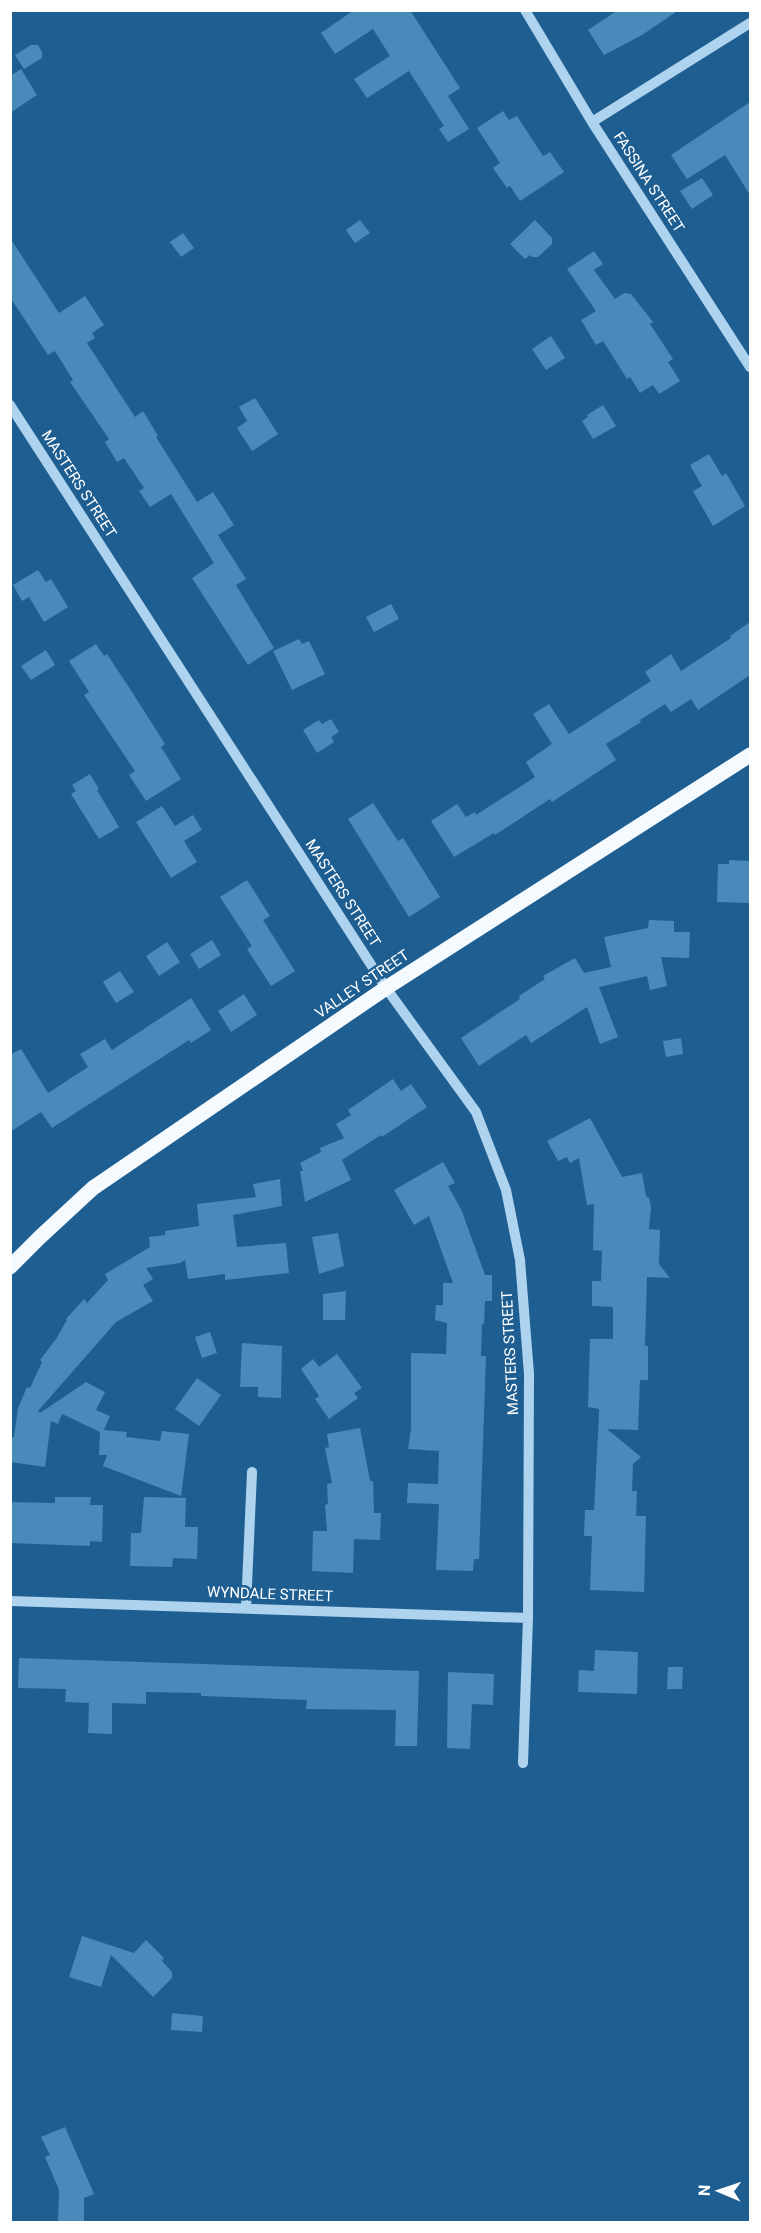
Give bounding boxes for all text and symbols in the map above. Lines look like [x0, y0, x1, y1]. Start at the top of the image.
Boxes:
street label: FASSINA STREET [610, 128, 688, 236]
street label: MASTERS STREET [38, 427, 120, 541]
street label: MASTERS STREET [302, 836, 384, 950]
street label: VALLEY STREET [312, 946, 412, 1022]
street label: MASTERS STREET [498, 1290, 522, 1416]
street label: WYNDALE STREET [207, 1583, 333, 1605]
north arrow [689, 2161, 749, 2221]
text: N [695, 2185, 714, 2196]

